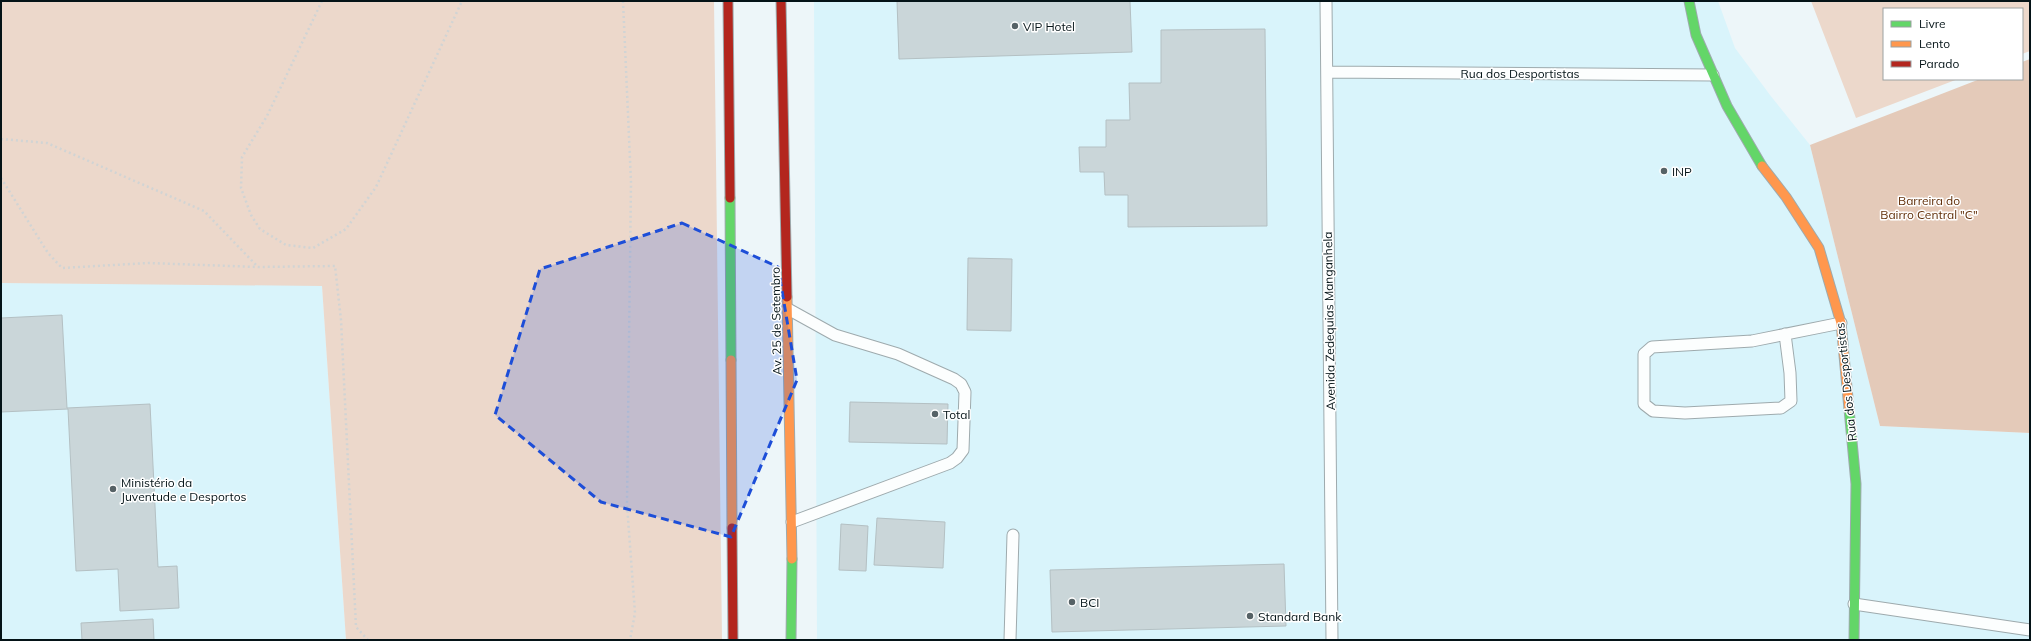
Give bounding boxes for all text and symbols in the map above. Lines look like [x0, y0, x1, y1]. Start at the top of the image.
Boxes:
legend [1883, 8, 2023, 80]
text: Livre [1919, 16, 1946, 31]
place label: VIP Hotel [1023, 19, 1075, 34]
marker: VIP Hotel [1010, 21, 1020, 31]
text: Lento [1919, 36, 1950, 51]
text: Parado [1919, 56, 1959, 71]
street label: Rua dos Desportistas [1460, 66, 1580, 81]
place label: INP [1672, 164, 1692, 179]
marker: INP [1659, 166, 1669, 176]
park label: Barreira do Bairro Central "C" [1880, 193, 1978, 222]
street label: Avenida Zedequias Manganhela [1320, 231, 1338, 411]
street label: Av. 25 de Setembro [768, 267, 784, 375]
street label: Rua dos Desportistas [1832, 322, 1860, 442]
place label: Total [943, 407, 970, 422]
marker: Total [930, 409, 940, 419]
place label: Ministério da Juventude e Desportos [121, 475, 247, 504]
marker: Ministério da Juventude e Desportos [108, 484, 118, 494]
place label: BCI [1080, 595, 1099, 610]
marker: BCI [1067, 597, 1077, 607]
place label: Standard Bank [1258, 609, 1342, 624]
marker: Standard Bank [1245, 611, 1255, 621]

